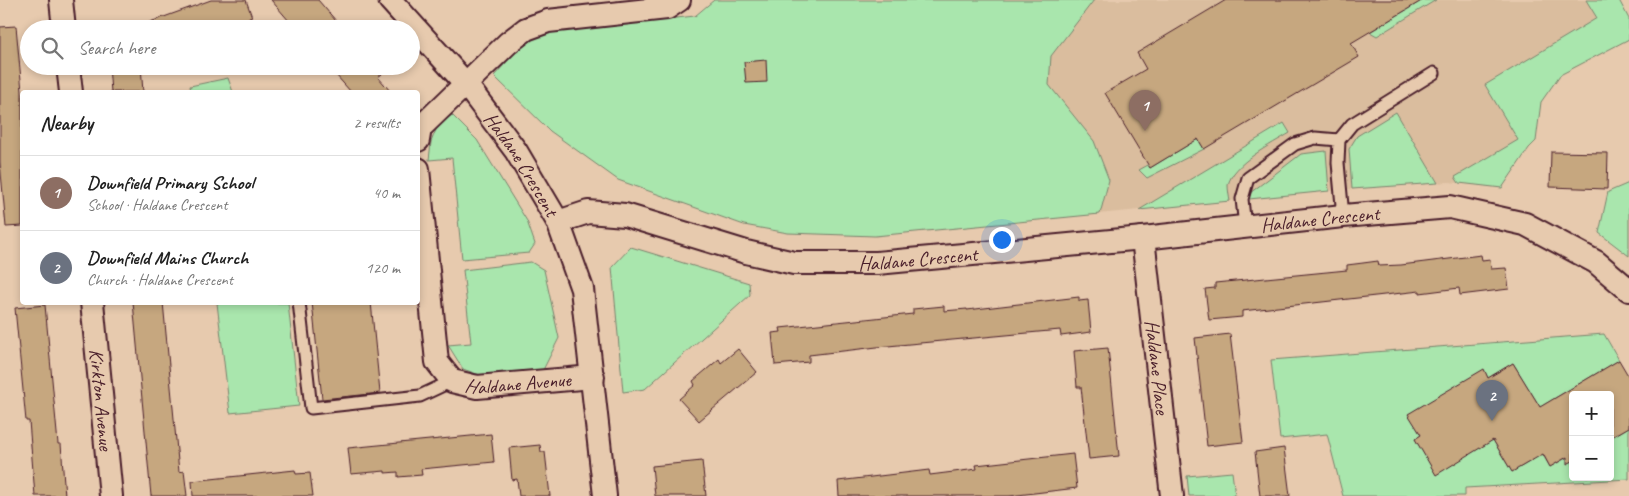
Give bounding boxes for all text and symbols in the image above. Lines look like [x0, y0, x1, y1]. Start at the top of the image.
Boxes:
search box [20, 20, 420, 75]
icon: search [38, 34, 66, 62]
text: Search here [78, 36, 155, 60]
pin: 1 [1129, 90, 1161, 131]
street label: Haldane Crescent [478, 107, 565, 223]
text: Nearby [40, 110, 93, 136]
text: 2 results [353, 113, 400, 133]
text: Downfield Primary School [87, 171, 254, 195]
text: 1 [52, 183, 60, 203]
text: 40 m [373, 183, 400, 203]
text: School · Haldane Crescent [87, 195, 227, 215]
street label: Haldane Crescent [1259, 201, 1383, 238]
your location [989, 227, 1015, 253]
street label: Haldane Crescent [859, 241, 981, 276]
text: Downfield Mains Church [87, 246, 248, 270]
text: 2 [52, 258, 60, 278]
text: 120 m [366, 258, 400, 278]
text: Church · Haldane Crescent [87, 270, 233, 290]
street label: Haldane Place [1139, 319, 1175, 417]
street label: Kirkton Avenue [84, 348, 119, 453]
street label: Haldane Avenue [463, 367, 573, 400]
pin: 2 [1476, 380, 1508, 421]
map controls [1569, 391, 1614, 481]
button: + [1569, 391, 1614, 436]
button: − [1569, 436, 1614, 481]

